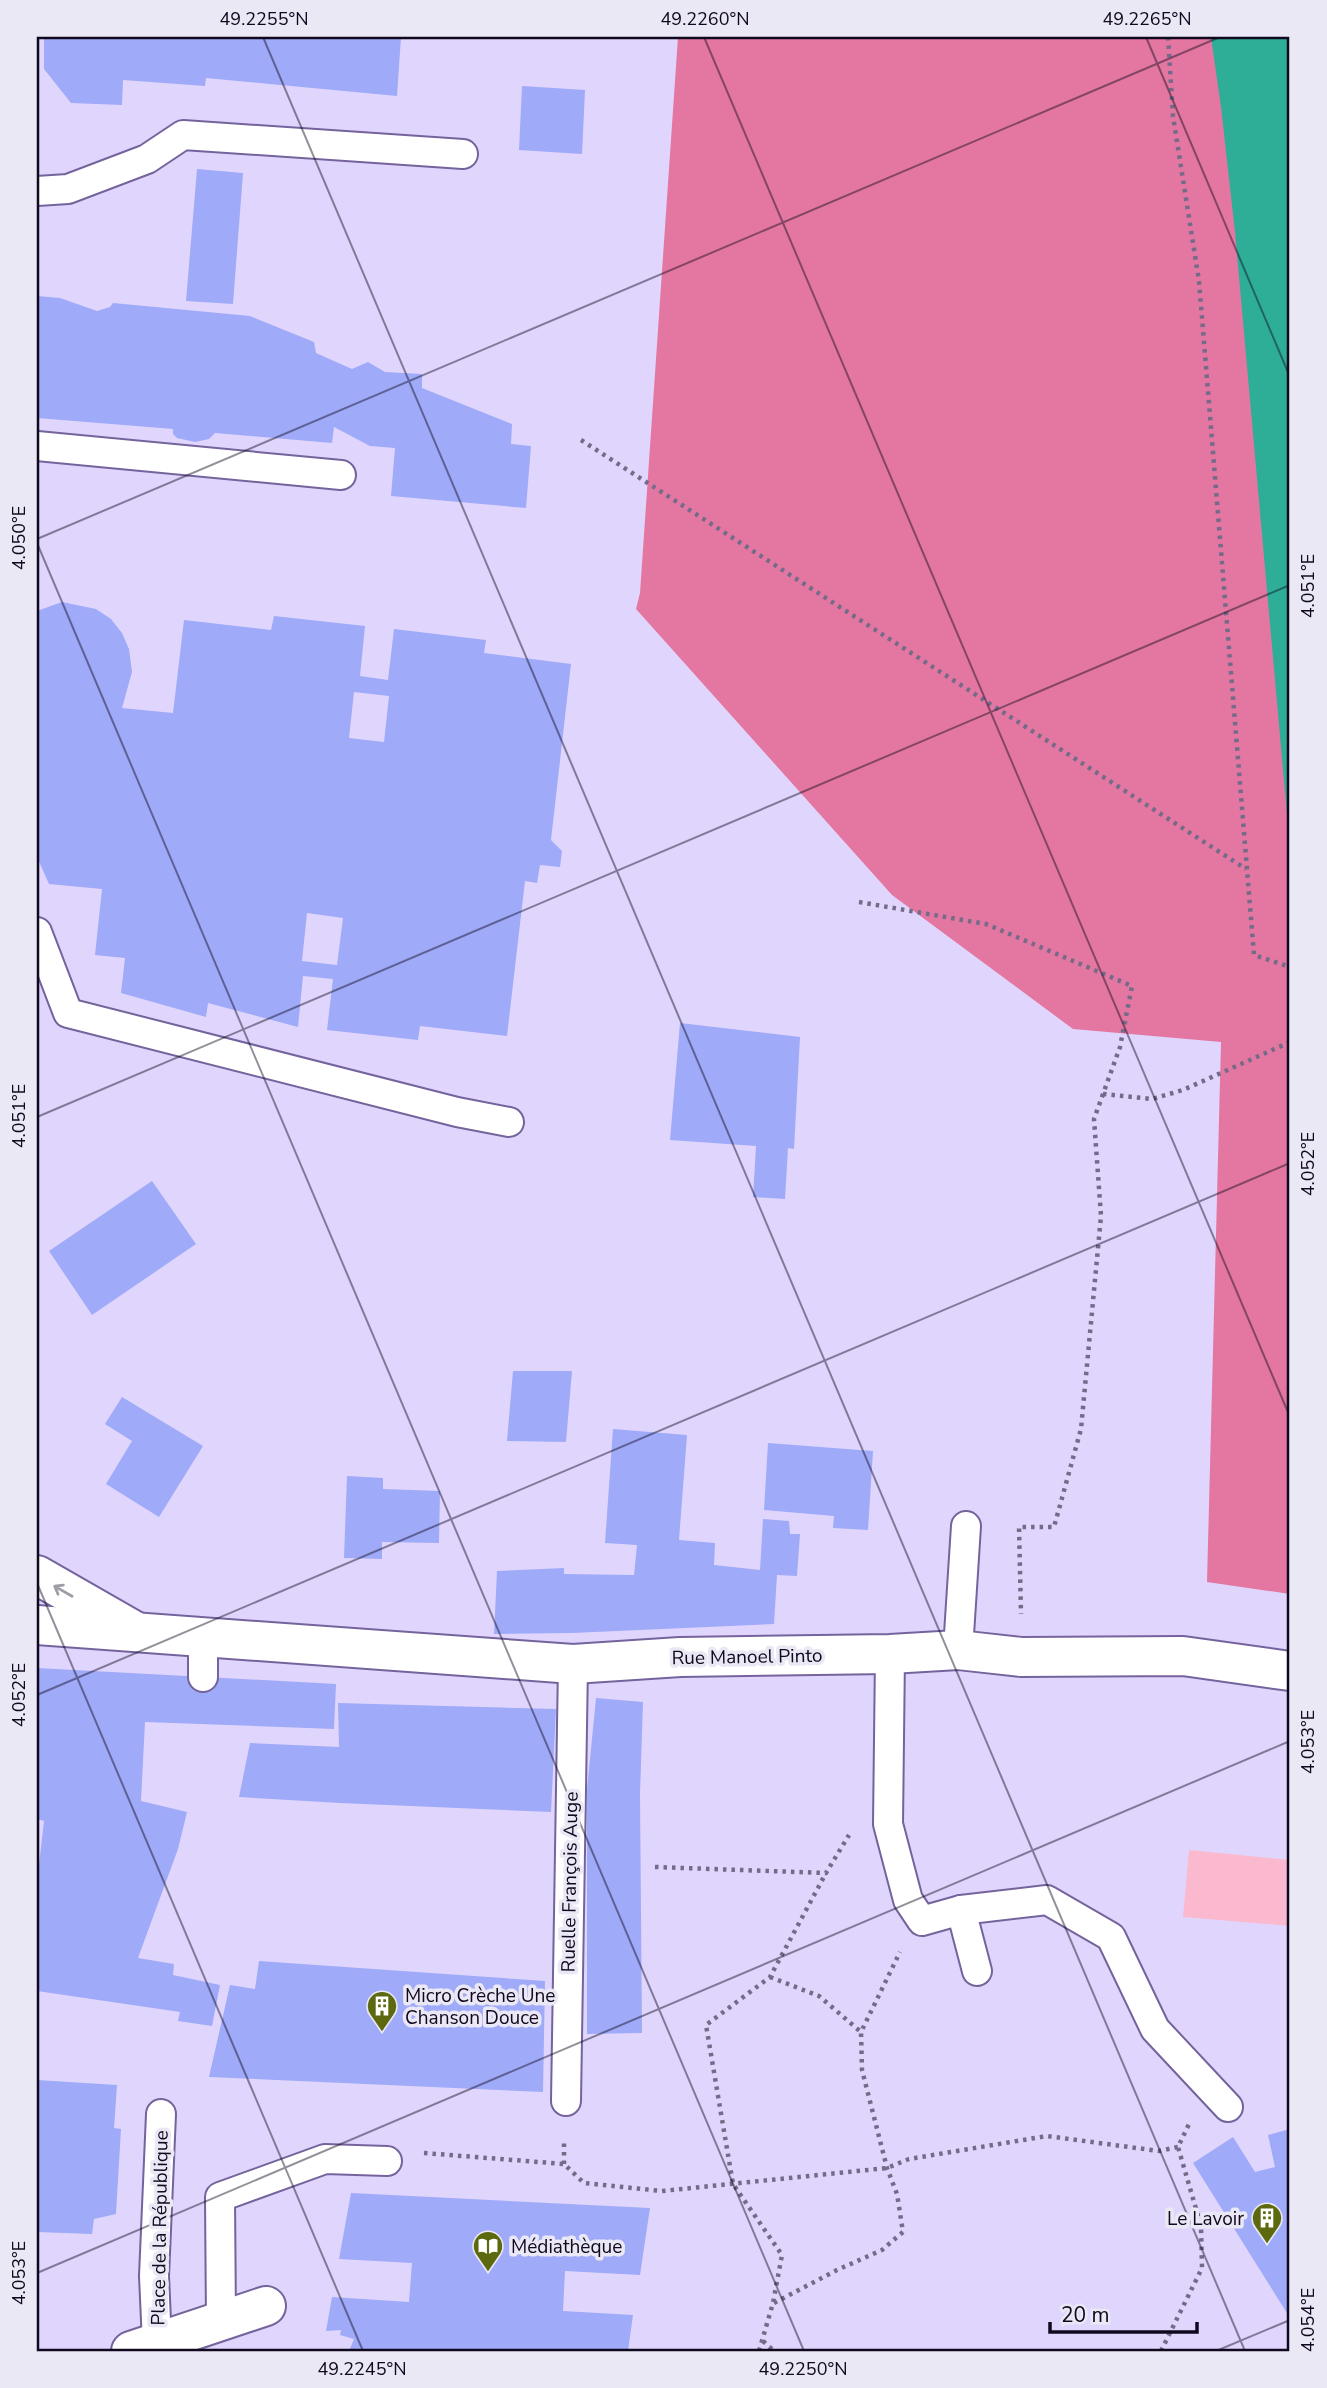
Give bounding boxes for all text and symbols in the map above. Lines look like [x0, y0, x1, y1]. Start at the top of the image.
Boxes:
text: 49.2255°N [220, 7, 308, 31]
text: 49.2260°N [661, 7, 749, 31]
text: 49.2265°N [1103, 7, 1191, 31]
text: 4.050°E [7, 506, 31, 570]
text: 4.051°E [1296, 554, 1320, 618]
text: 4.051°E [7, 1084, 31, 1148]
text: 4.052°E [1296, 1132, 1320, 1196]
one-way arrow [54, 1584, 74, 1598]
street label: Rue Manoel Pinto [671, 1643, 823, 1671]
text: 4.052°E [7, 1663, 31, 1727]
text: 4.053°E [1296, 1710, 1320, 1774]
street label: Ruelle François Auge [555, 1791, 585, 1973]
place label: Micro Crèche Une Chanson Douce [405, 1983, 555, 2031]
building icon: Micro Crèche Une Chanson Douce [365, 1989, 399, 2033]
street label: Place de la République [145, 2130, 175, 2326]
building icon: Le Lavoir [1250, 2201, 1284, 2245]
place label: Le Lavoir [1167, 2206, 1244, 2232]
library icon: Médiathèque [471, 2229, 505, 2273]
place label: Médiathèque [511, 2234, 622, 2260]
text: 4.053°E [7, 2241, 31, 2305]
text: 4.054°E [1296, 2288, 1320, 2352]
scale bar [1050, 2290, 1198, 2334]
text: 20 m [1061, 2301, 1110, 2329]
text: 49.2245°N [318, 2357, 406, 2381]
text: 49.2250°N [759, 2357, 847, 2381]

